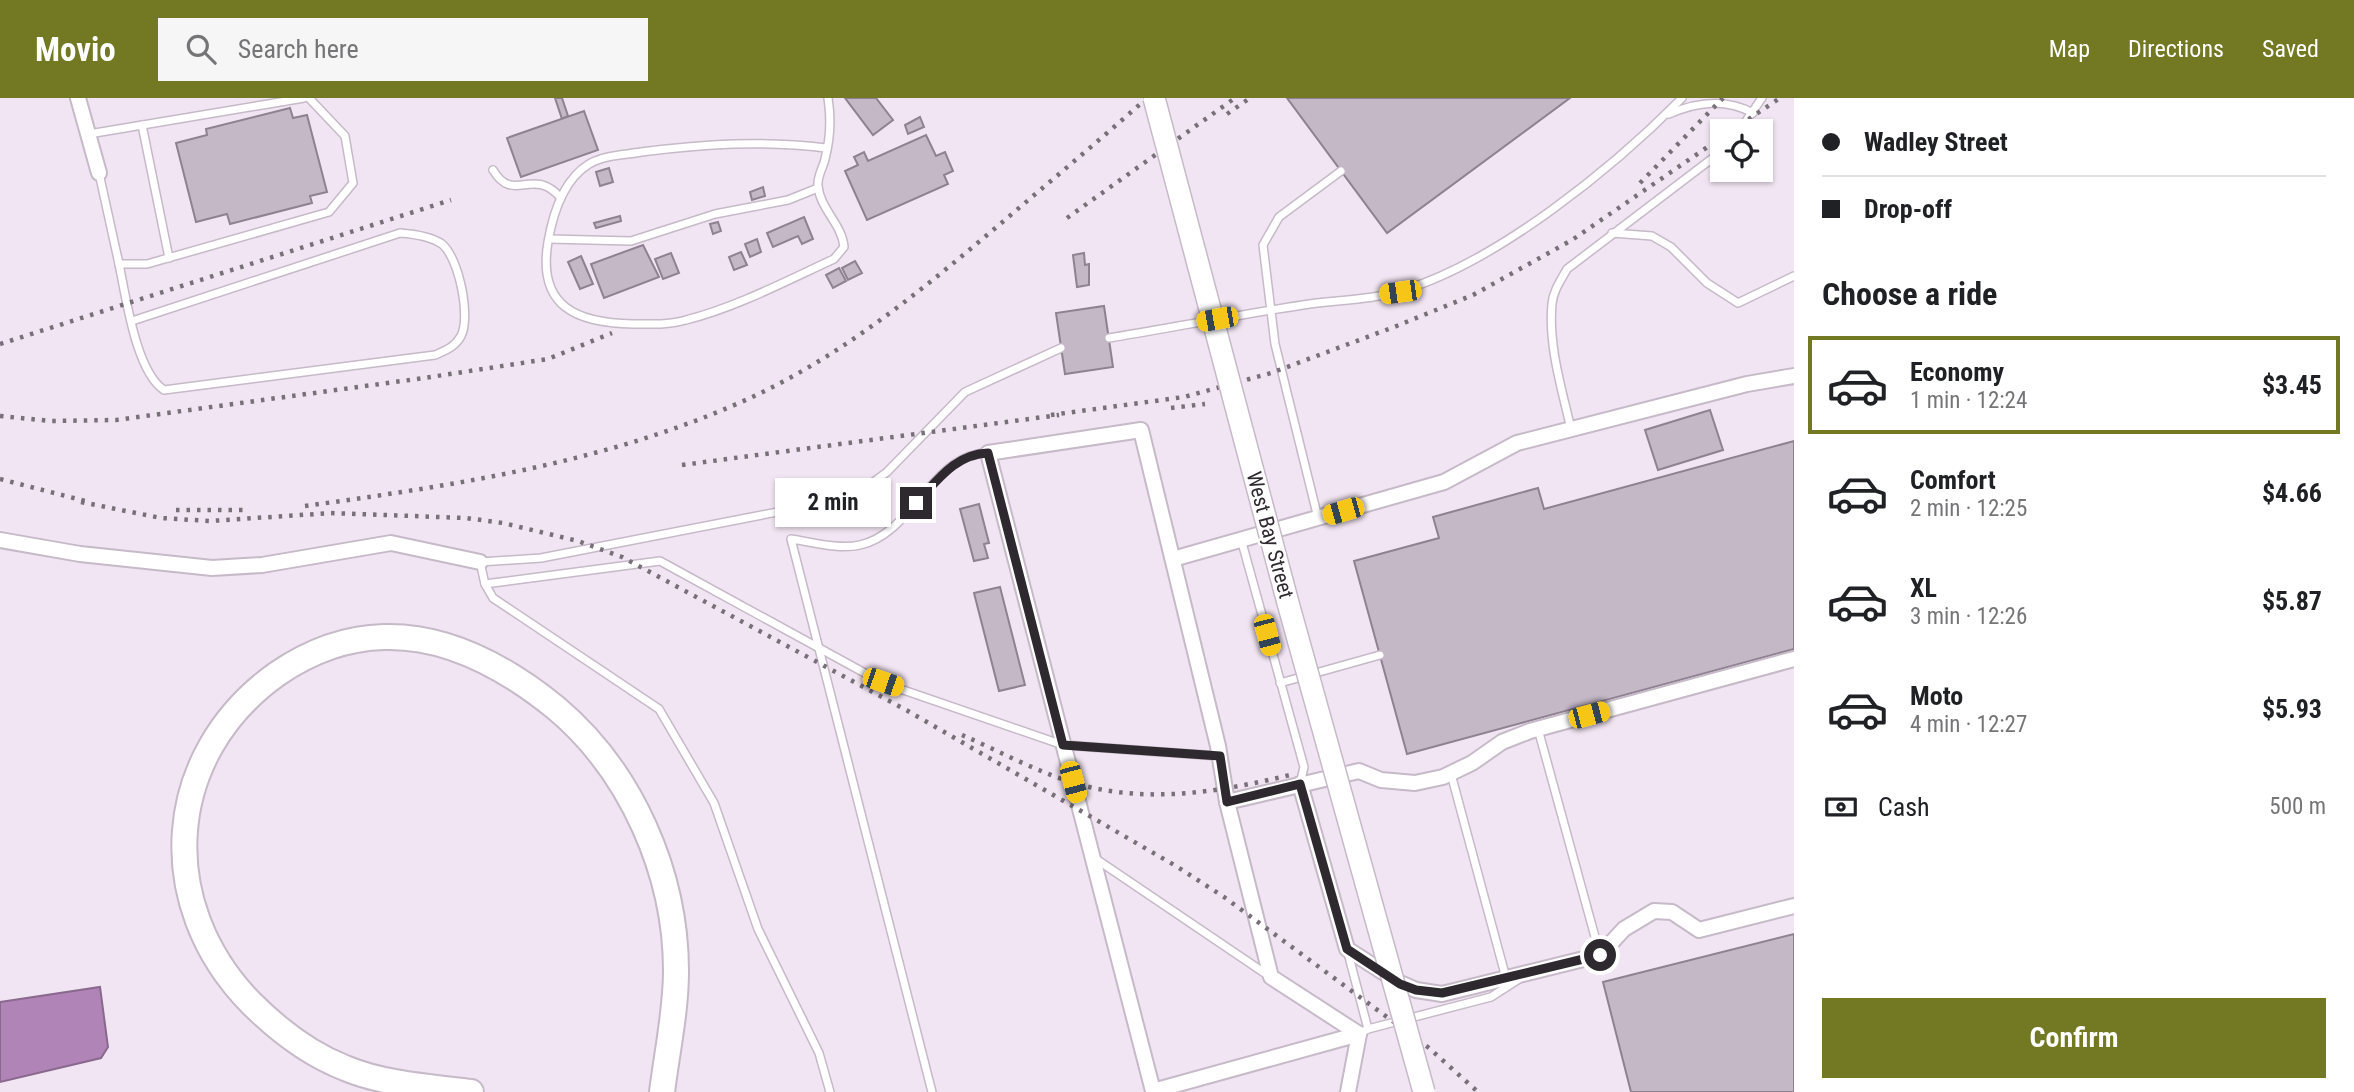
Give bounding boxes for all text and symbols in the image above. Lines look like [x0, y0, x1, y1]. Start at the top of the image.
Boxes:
search box [158, 18, 648, 81]
text: Movio [35, 30, 116, 69]
icon: search [182, 30, 220, 68]
text: Search here [238, 34, 359, 64]
text: Map [2049, 35, 2090, 63]
text: Directions [2128, 35, 2224, 63]
text: Saved [2262, 35, 2319, 63]
map controls [1710, 119, 1773, 182]
button: locate [1710, 119, 1773, 182]
text: Wadley Street [1864, 127, 2008, 157]
text: Drop-off [1864, 194, 1952, 224]
text: Choose a ride [1822, 275, 1997, 313]
car [1378, 279, 1423, 305]
car [1195, 305, 1240, 333]
icon: car [1826, 354, 1889, 417]
text: Economy [1910, 357, 2004, 387]
text: $3.45 [2262, 370, 2322, 400]
text: 1 min · 12:24 [1910, 387, 2027, 414]
icon: car [1826, 462, 1889, 525]
text: Comfort [1910, 465, 1996, 495]
street label: West Bay Street [1242, 469, 1298, 601]
callout: 2 min [776, 478, 892, 528]
text: $4.66 [2262, 478, 2322, 508]
route end [900, 487, 932, 519]
text: 2 min [807, 489, 859, 516]
car [1320, 495, 1367, 527]
text: 2 min · 12:25 [1910, 495, 2027, 522]
icon: car [1826, 570, 1889, 633]
text: XL [1910, 573, 1937, 603]
text: $5.87 [2262, 586, 2322, 616]
text: 3 min · 12:26 [1910, 603, 2027, 630]
car [1252, 612, 1283, 658]
car [860, 665, 907, 699]
icon: car [1826, 678, 1889, 741]
text: Moto [1910, 681, 1963, 711]
text: $5.93 [2262, 694, 2322, 724]
car [1566, 699, 1613, 731]
text: 4 min · 12:27 [1910, 711, 2027, 738]
car [1058, 759, 1089, 805]
icon: cash [1822, 788, 1860, 826]
text: Cash [1878, 792, 1930, 822]
text: 500 m [2269, 793, 2326, 820]
route start [1584, 939, 1616, 971]
button: Confirm [1822, 998, 2326, 1078]

